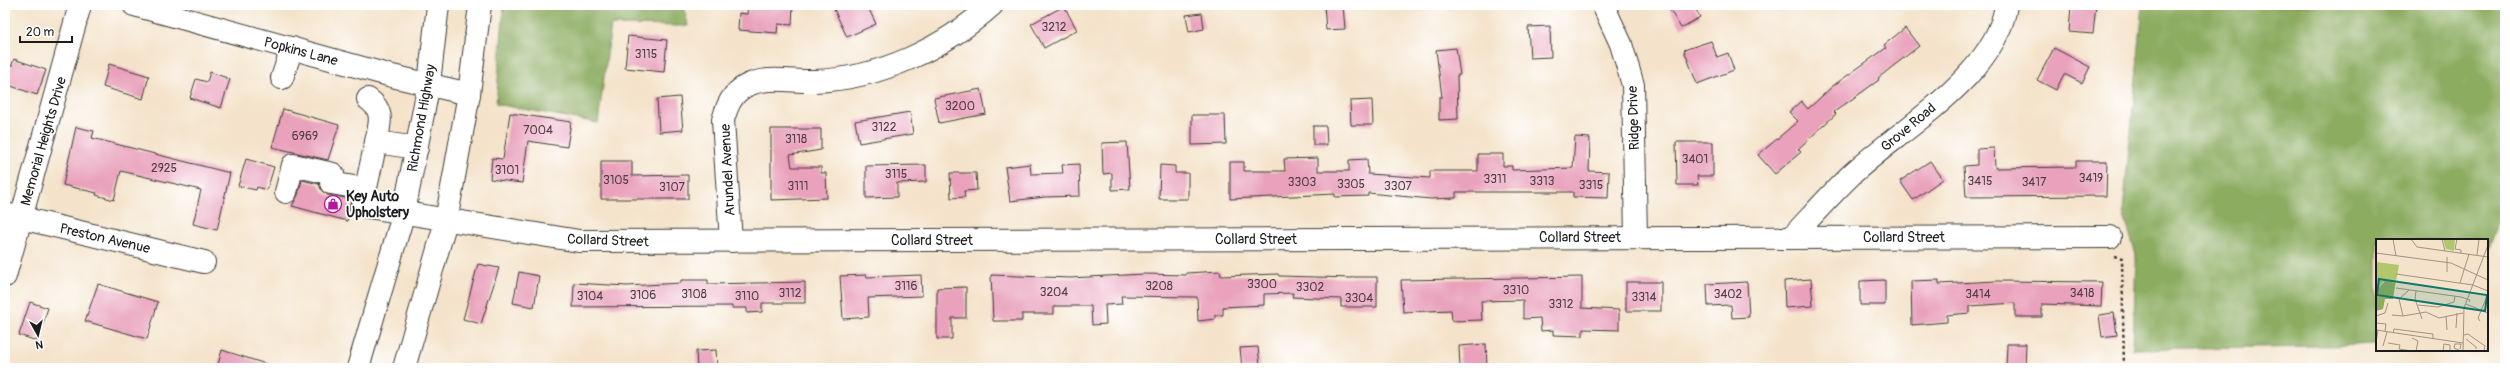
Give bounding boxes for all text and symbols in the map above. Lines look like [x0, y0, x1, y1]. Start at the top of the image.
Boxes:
scale bar [20, 18, 72, 44]
house number: 3212 [1042, 20, 1067, 35]
text: 20 m [26, 25, 55, 40]
street label: Popkins Lane [262, 33, 340, 70]
house number: 3115 [635, 47, 657, 62]
street label: Richmond Highway [404, 63, 439, 173]
street label: Memorial Heights Drive [17, 75, 70, 208]
street label: Ridge Drive [1624, 85, 1643, 150]
house number: 3200 [945, 99, 975, 114]
street label: Grove Road [1877, 99, 1939, 155]
house number: 3122 [872, 120, 897, 135]
house number: 7004 [523, 123, 553, 138]
street label: Arundel Avenue [717, 123, 738, 217]
house number: 6969 [292, 129, 318, 144]
house number: 3118 [785, 132, 807, 147]
house number: 3401 [1682, 152, 1708, 167]
house number: 2925 [151, 161, 177, 176]
house number: 3101 [495, 163, 519, 178]
house number: 3115 [885, 167, 907, 182]
house number: 3419 [2079, 171, 2103, 186]
house number: 3311 [1484, 172, 1506, 187]
house number: 3105 [603, 173, 629, 188]
house number: 3313 [1530, 174, 1555, 189]
house number: 3415 [1968, 174, 1992, 189]
house number: 3303 [1288, 175, 1316, 190]
house number: 3417 [2022, 175, 2047, 190]
house number: 3305 [1337, 177, 1365, 192]
house number: 3315 [1579, 178, 1603, 193]
house number: 3111 [788, 179, 808, 194]
house number: 3307 [1384, 179, 1413, 194]
house number: 3107 [659, 180, 686, 195]
place label: Key Auto Upholstery [346, 188, 409, 221]
shop icon: Key Auto Upholstery [323, 194, 343, 214]
street label: Preston Avenue [58, 220, 152, 257]
street label: Collard Street [1539, 229, 1621, 246]
street label: Collard Street [1863, 229, 1945, 246]
street label: Collard Street [567, 231, 650, 250]
street label: Collard Street [1215, 231, 1297, 248]
street label: Collard Street [891, 232, 973, 249]
inset map [2376, 239, 2488, 351]
house number: 3300 [1247, 277, 1277, 292]
house number: 3116 [894, 279, 918, 294]
house number: 3208 [1145, 279, 1173, 294]
house number: 3302 [1296, 280, 1324, 295]
house number: 3310 [1503, 283, 1529, 298]
house number: 3204 [1040, 285, 1068, 300]
house number: 3112 [779, 286, 802, 301]
house number: 3418 [2070, 286, 2094, 301]
house number: 3108 [681, 287, 707, 302]
house number: 3402 [1714, 287, 1743, 302]
house number: 3414 [1965, 287, 1991, 302]
house number: 3106 [630, 288, 656, 303]
house number: 3104 [577, 289, 603, 304]
house number: 3110 [735, 289, 759, 304]
house number: 3314 [1631, 290, 1657, 305]
house number: 3304 [1345, 291, 1373, 306]
house number: 3312 [1549, 297, 1574, 312]
north arrow [18, 315, 58, 355]
text: N [34, 337, 44, 351]

